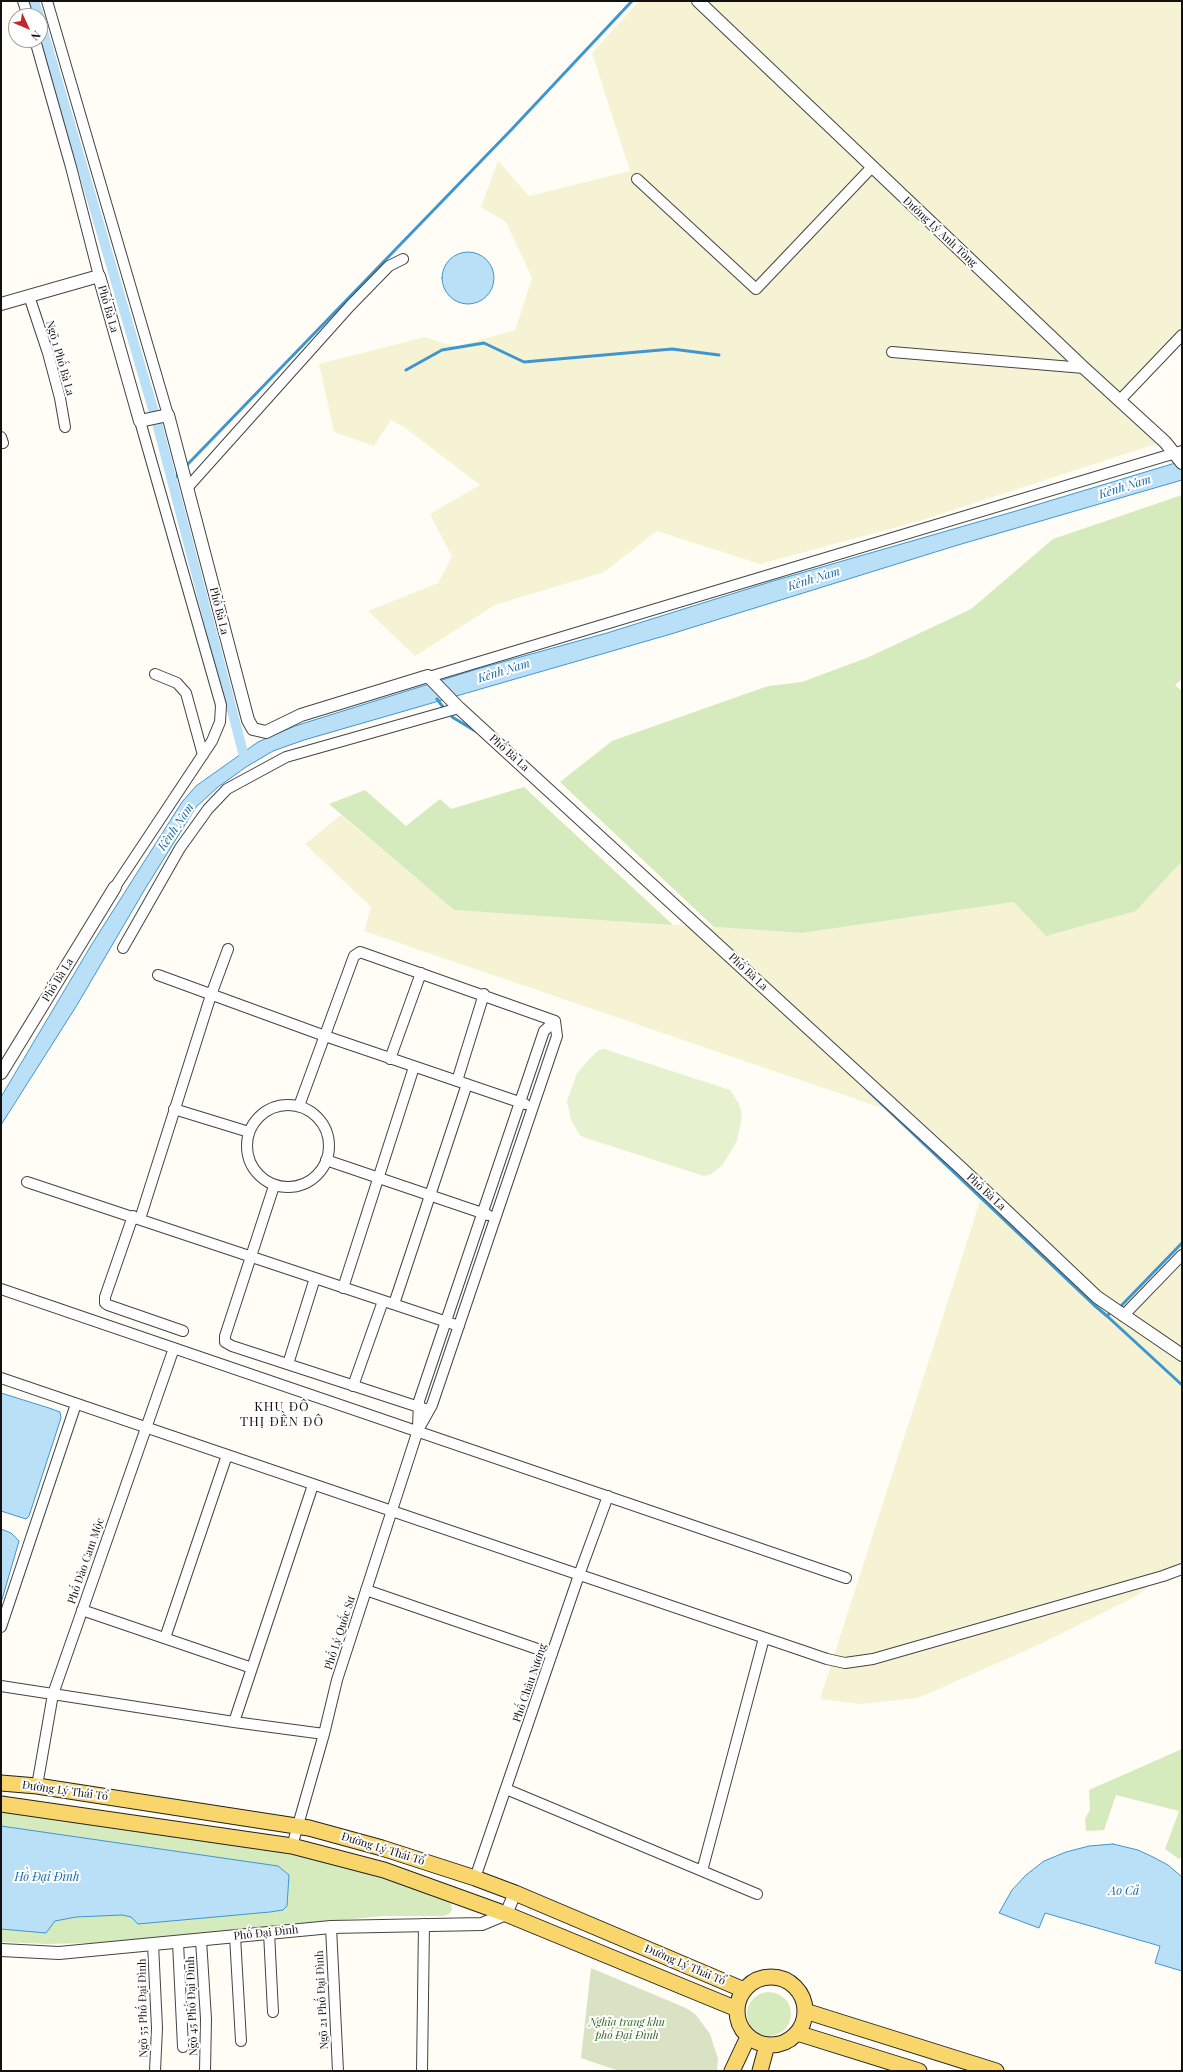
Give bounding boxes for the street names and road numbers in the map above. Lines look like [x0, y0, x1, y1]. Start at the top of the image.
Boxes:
street label: Đường Lý Anh Tông [900, 194, 980, 270]
street label: Phố Bà La [95, 284, 121, 334]
street label: Ngõ 1 Phố Bà La [43, 319, 77, 397]
street label: Phố Bà La [207, 586, 231, 636]
street label: Phố Bà La [487, 732, 531, 774]
street label: Phố Bà La [726, 951, 770, 993]
street label: Phố Bà La [40, 956, 76, 1004]
street label: Phố Bà La [964, 1171, 1008, 1213]
street label: Phố Đào Cam Mộc [65, 1516, 107, 1606]
street label: Phố Lý Quốc Sư [322, 1595, 358, 1671]
street label: Phố Châu Nương [510, 1642, 550, 1724]
street label: Đường Lý Thái Tổ [21, 1778, 109, 1804]
street label: Đường Lý Thái Tổ [340, 1830, 426, 1868]
street label: Phố Đại Đình [233, 1923, 299, 1943]
street label: Đường Lý Thái Tổ [643, 1942, 727, 1988]
street label: Ngõ 21 Phố Đại Đình [313, 1950, 331, 2050]
street label: Ngõ 45 Phố Đại Đình [184, 1956, 200, 2056]
street label: Ngõ 55 Phố Đại Đình [136, 1958, 150, 2058]

